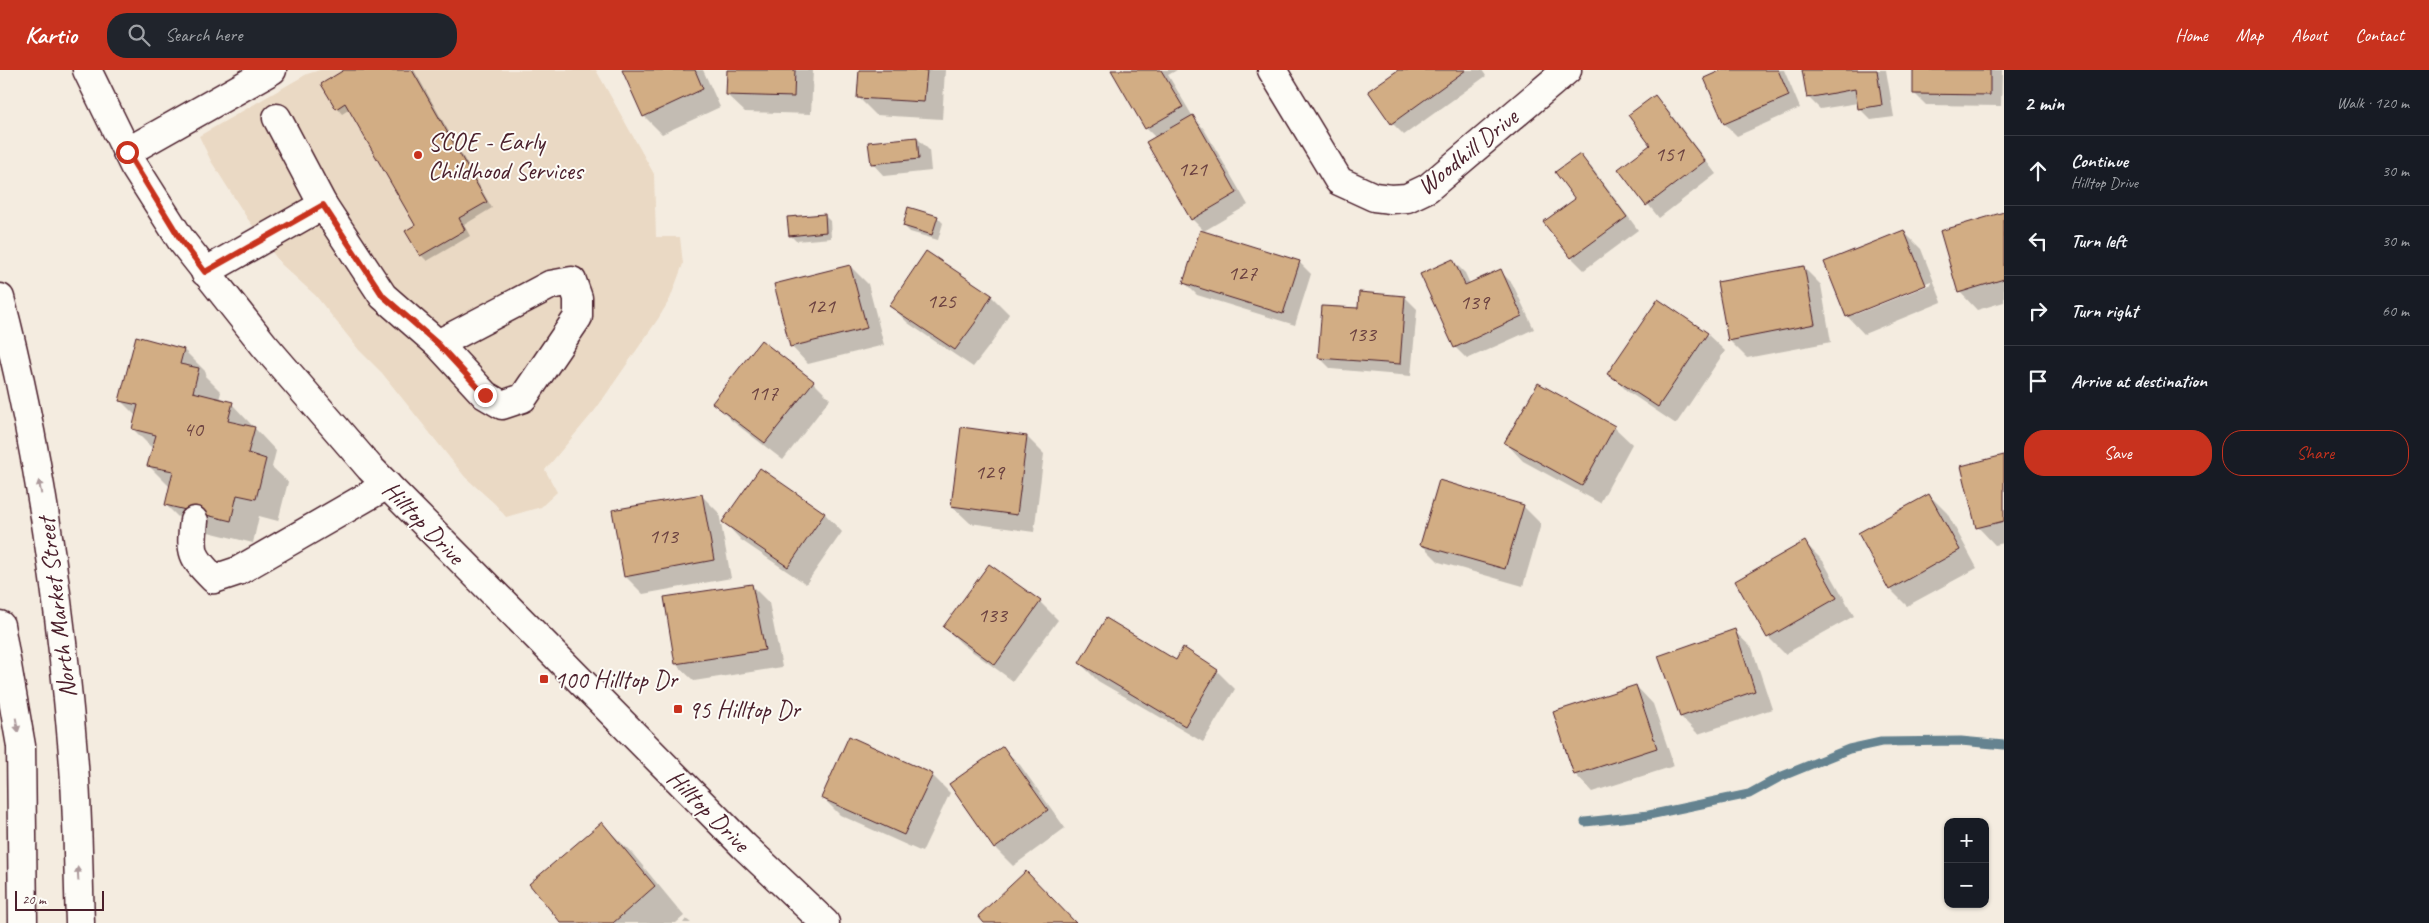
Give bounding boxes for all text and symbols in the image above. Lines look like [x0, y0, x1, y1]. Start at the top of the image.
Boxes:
search box [107, 13, 457, 58]
text: Kartio [25, 20, 77, 50]
icon: search [125, 21, 153, 49]
text: Search here [165, 23, 242, 47]
text: Home [2175, 24, 2208, 46]
text: Map [2236, 24, 2263, 46]
text: About [2291, 24, 2327, 46]
text: Contact [2355, 24, 2404, 46]
text: 2 min [2024, 90, 2064, 116]
text: Walk · 120 m [2337, 93, 2409, 113]
street label: Woodhill Drive [1411, 100, 1526, 202]
place label: SCOE - Early Childhood Services [428, 126, 585, 187]
house number: 151 [1654, 140, 1685, 168]
route start [116, 141, 139, 164]
marker: SCOE - Early Childhood Services [412, 149, 424, 161]
text: Continue [2071, 149, 2128, 173]
house number: 121 [1177, 155, 1208, 183]
icon: ahead [2024, 157, 2052, 185]
text: 30 m [2382, 161, 2409, 181]
text: Hilltop Drive [2071, 173, 2138, 193]
icon: left [2024, 227, 2052, 255]
text: Turn left [2071, 229, 2126, 253]
text: 30 m [2382, 231, 2409, 251]
house number: 127 [1227, 259, 1258, 287]
house number: 125 [926, 287, 957, 315]
house number: 139 [1459, 288, 1491, 316]
house number: 121 [805, 292, 836, 320]
icon: right [2024, 297, 2052, 325]
text: Turn right [2071, 299, 2138, 323]
text: 60 m [2382, 301, 2409, 321]
house number: 133 [1346, 320, 1378, 348]
icon: arrive [2024, 367, 2052, 395]
text: Arrive at destination [2071, 369, 2207, 393]
house number: 117 [748, 379, 779, 407]
route end [474, 384, 497, 407]
house number: 40 [183, 415, 205, 443]
button: Save [2024, 430, 2212, 476]
button: Share [2222, 430, 2409, 476]
house number: 129 [974, 458, 1006, 486]
street label: Hilltop Drive [375, 474, 472, 573]
one-way arrow [36, 478, 44, 494]
street label: North Market Street [30, 512, 84, 700]
house number: 113 [648, 522, 680, 550]
house number: 133 [977, 601, 1009, 629]
place label: 100 Hilltop Dr [554, 664, 679, 696]
marker: 100 Hilltop Dr [538, 673, 550, 685]
place label: 95 Hilltop Dr [688, 694, 802, 726]
marker: 95 Hilltop Dr [672, 703, 684, 715]
one-way arrow [14, 717, 22, 733]
street label: Hilltop Drive [660, 762, 758, 860]
map controls [1944, 818, 1989, 908]
button: + [1944, 818, 1989, 863]
button: − [1944, 863, 1989, 908]
one-way arrow [74, 866, 82, 882]
scale bar [15, 888, 104, 911]
text: 20 m [22, 891, 46, 908]

